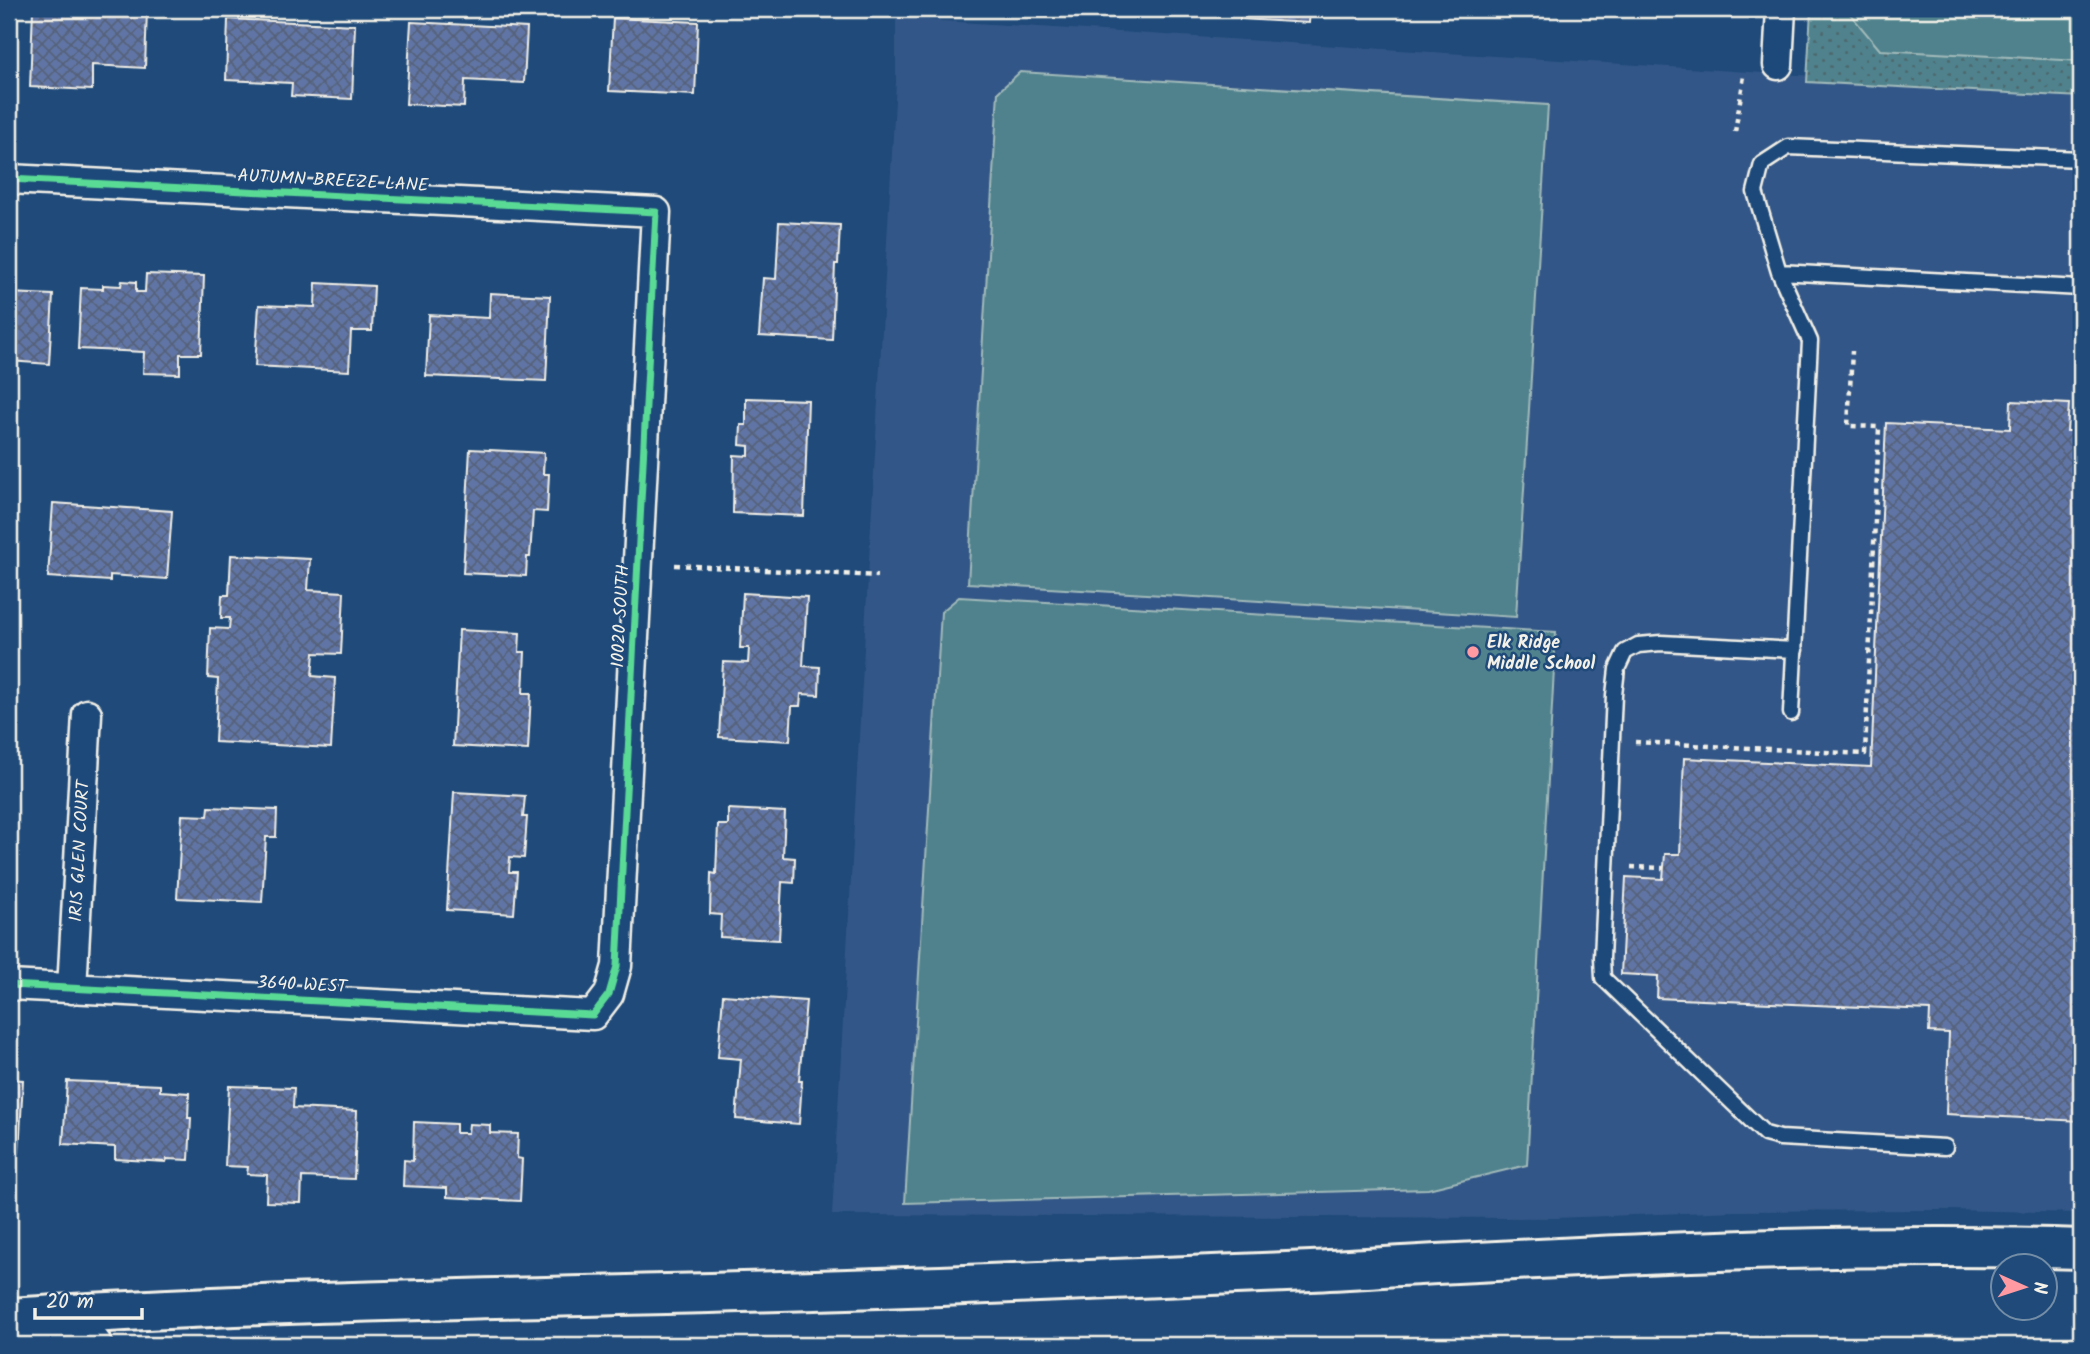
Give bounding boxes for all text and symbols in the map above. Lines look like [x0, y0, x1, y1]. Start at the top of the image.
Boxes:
street label: AUTUMN BREEZE LANE [237, 162, 430, 201]
street label: 10020 SOUTH [604, 564, 639, 668]
place label: Elk Ridge Middle School [1487, 629, 1595, 679]
marker: Elk Ridge Middle School [1465, 644, 1481, 660]
street label: IRIS GLEN COURT [62, 778, 99, 923]
street label: 3640 WEST [256, 969, 349, 1002]
north arrow [1988, 1252, 2058, 1322]
scale bar [35, 1277, 142, 1321]
text: N [2024, 1281, 2054, 1295]
text: 20 m [46, 1286, 94, 1319]

